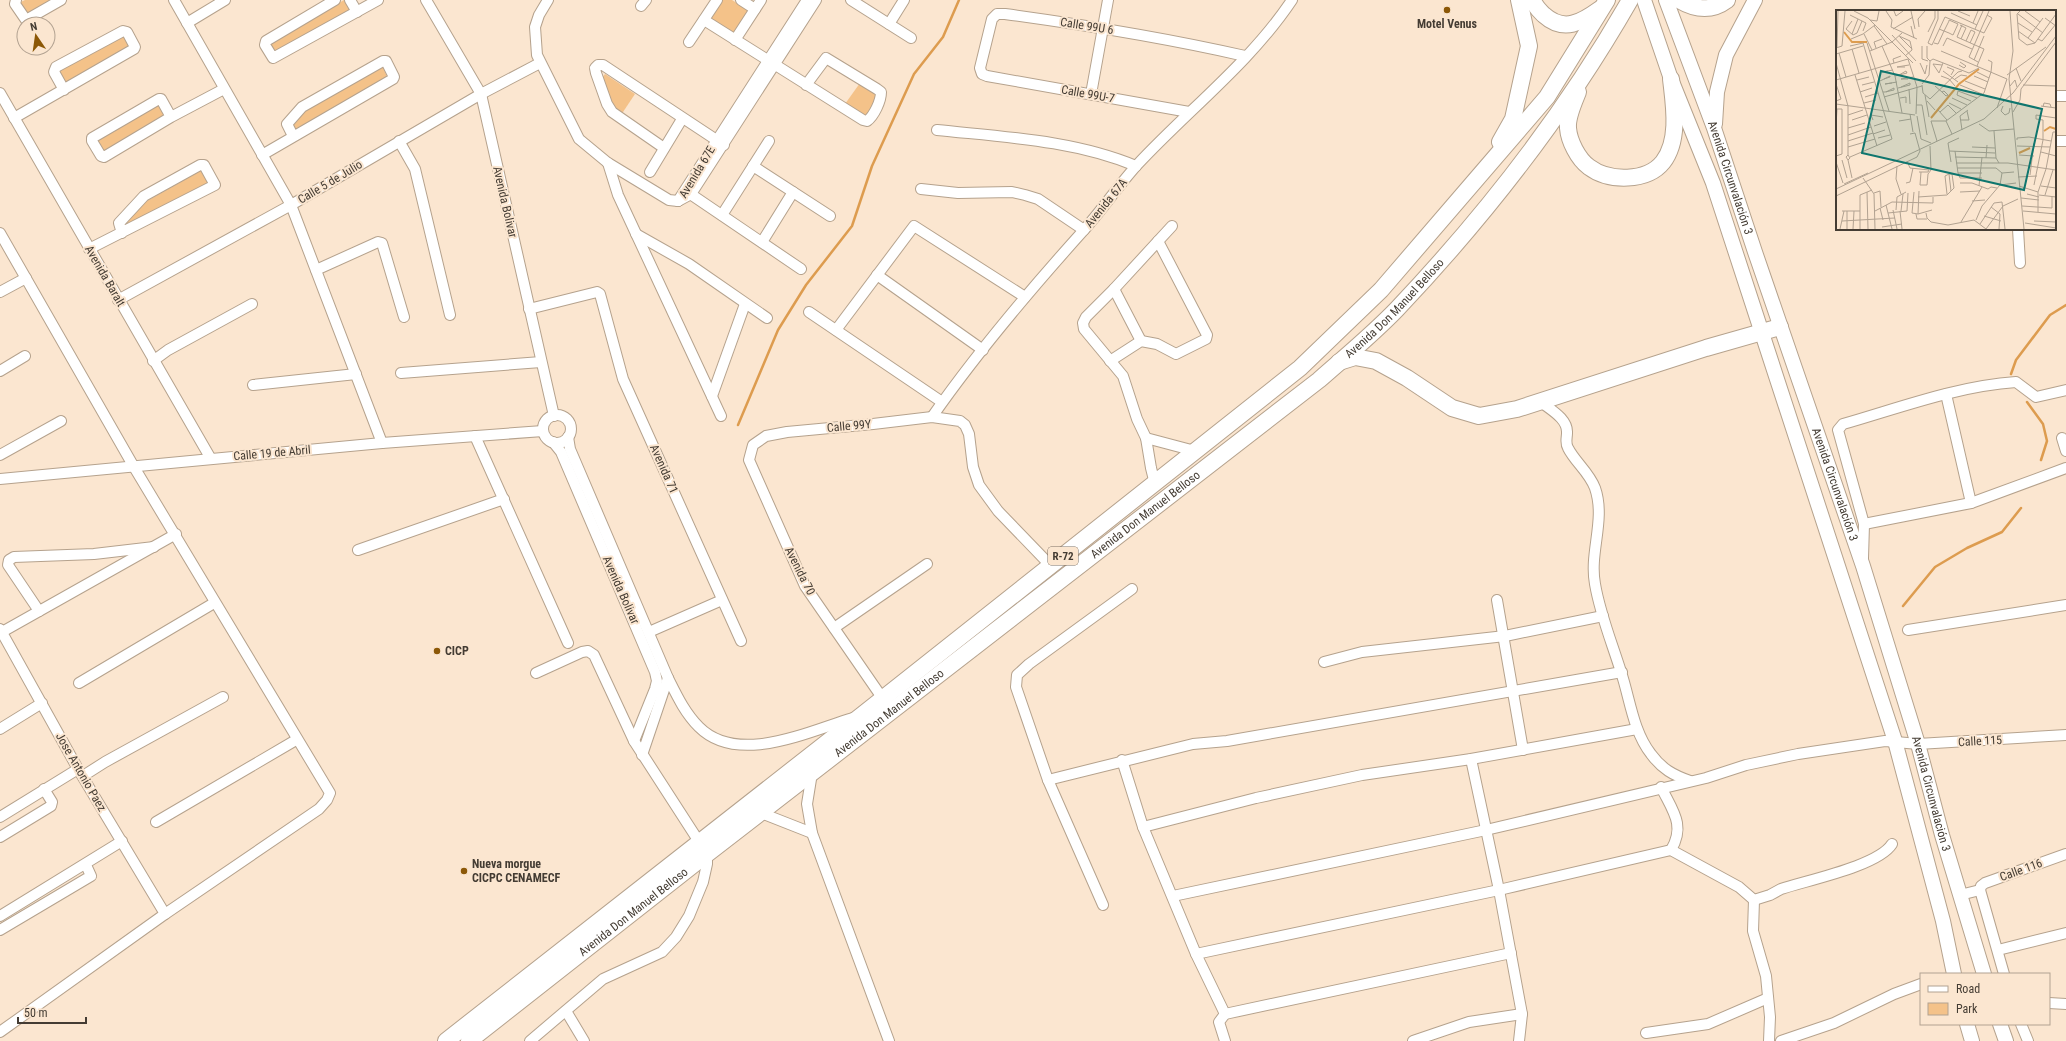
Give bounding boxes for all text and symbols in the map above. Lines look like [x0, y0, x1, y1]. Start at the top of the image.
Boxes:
marker: Motel Venus [1442, 5, 1452, 15]
inset map [1836, 10, 2056, 230]
street label: Calle 99U 6 [1059, 15, 1115, 37]
north arrow [16, 16, 56, 56]
place label: Motel Venus [1417, 17, 1478, 31]
text: N [29, 20, 39, 34]
street label: Calle 99U-7 [1060, 82, 1116, 106]
street label: Avenida Circunvalación 3 [1705, 119, 1756, 236]
street label: Avenida 67E [676, 143, 718, 201]
street label: Calle 5 de Julio [295, 157, 365, 207]
street label: Avenida Bolivar [490, 165, 520, 239]
street label: Avenida 67A [1082, 176, 1130, 230]
street label: Avenida Baralt [82, 243, 128, 309]
street label: Avenida Don Manuel Belloso [1342, 256, 1447, 361]
street label: Calle 99Y [826, 417, 873, 435]
street label: Avenida Circunvalación 3 [1809, 426, 1861, 543]
street label: Avenida 71 [647, 442, 681, 496]
street label: Calle 19 de Abril [233, 443, 311, 463]
street label: Avenida Don Manuel Belloso [1088, 468, 1203, 561]
street label: Avenida 70 [782, 545, 818, 597]
road number: R-72 [1048, 547, 1078, 565]
street label: Avenida Bolivar [600, 554, 642, 626]
place label: CICP [445, 644, 469, 658]
marker: CICP [432, 646, 442, 656]
street label: Avenida Don Manuel Belloso [832, 666, 947, 760]
street label: Jose Antonio Paez [53, 730, 109, 814]
street label: Calle 115 [1958, 733, 2003, 749]
street label: Avenida Circunvalación 3 [1909, 734, 1954, 853]
street label: Calle 116 [1998, 856, 2044, 884]
place label: Nueva morgue CICPC CENAMECF [472, 857, 561, 885]
street label: Avenida Don Manuel Belloso [576, 865, 691, 959]
marker: Nueva morgue CICPC CENAMECF [459, 866, 469, 876]
legend [1920, 973, 2050, 1025]
text: Road [1956, 982, 1980, 996]
scale bar [18, 999, 86, 1025]
text: Park [1956, 1002, 1978, 1016]
text: 50 m [24, 1006, 48, 1020]

